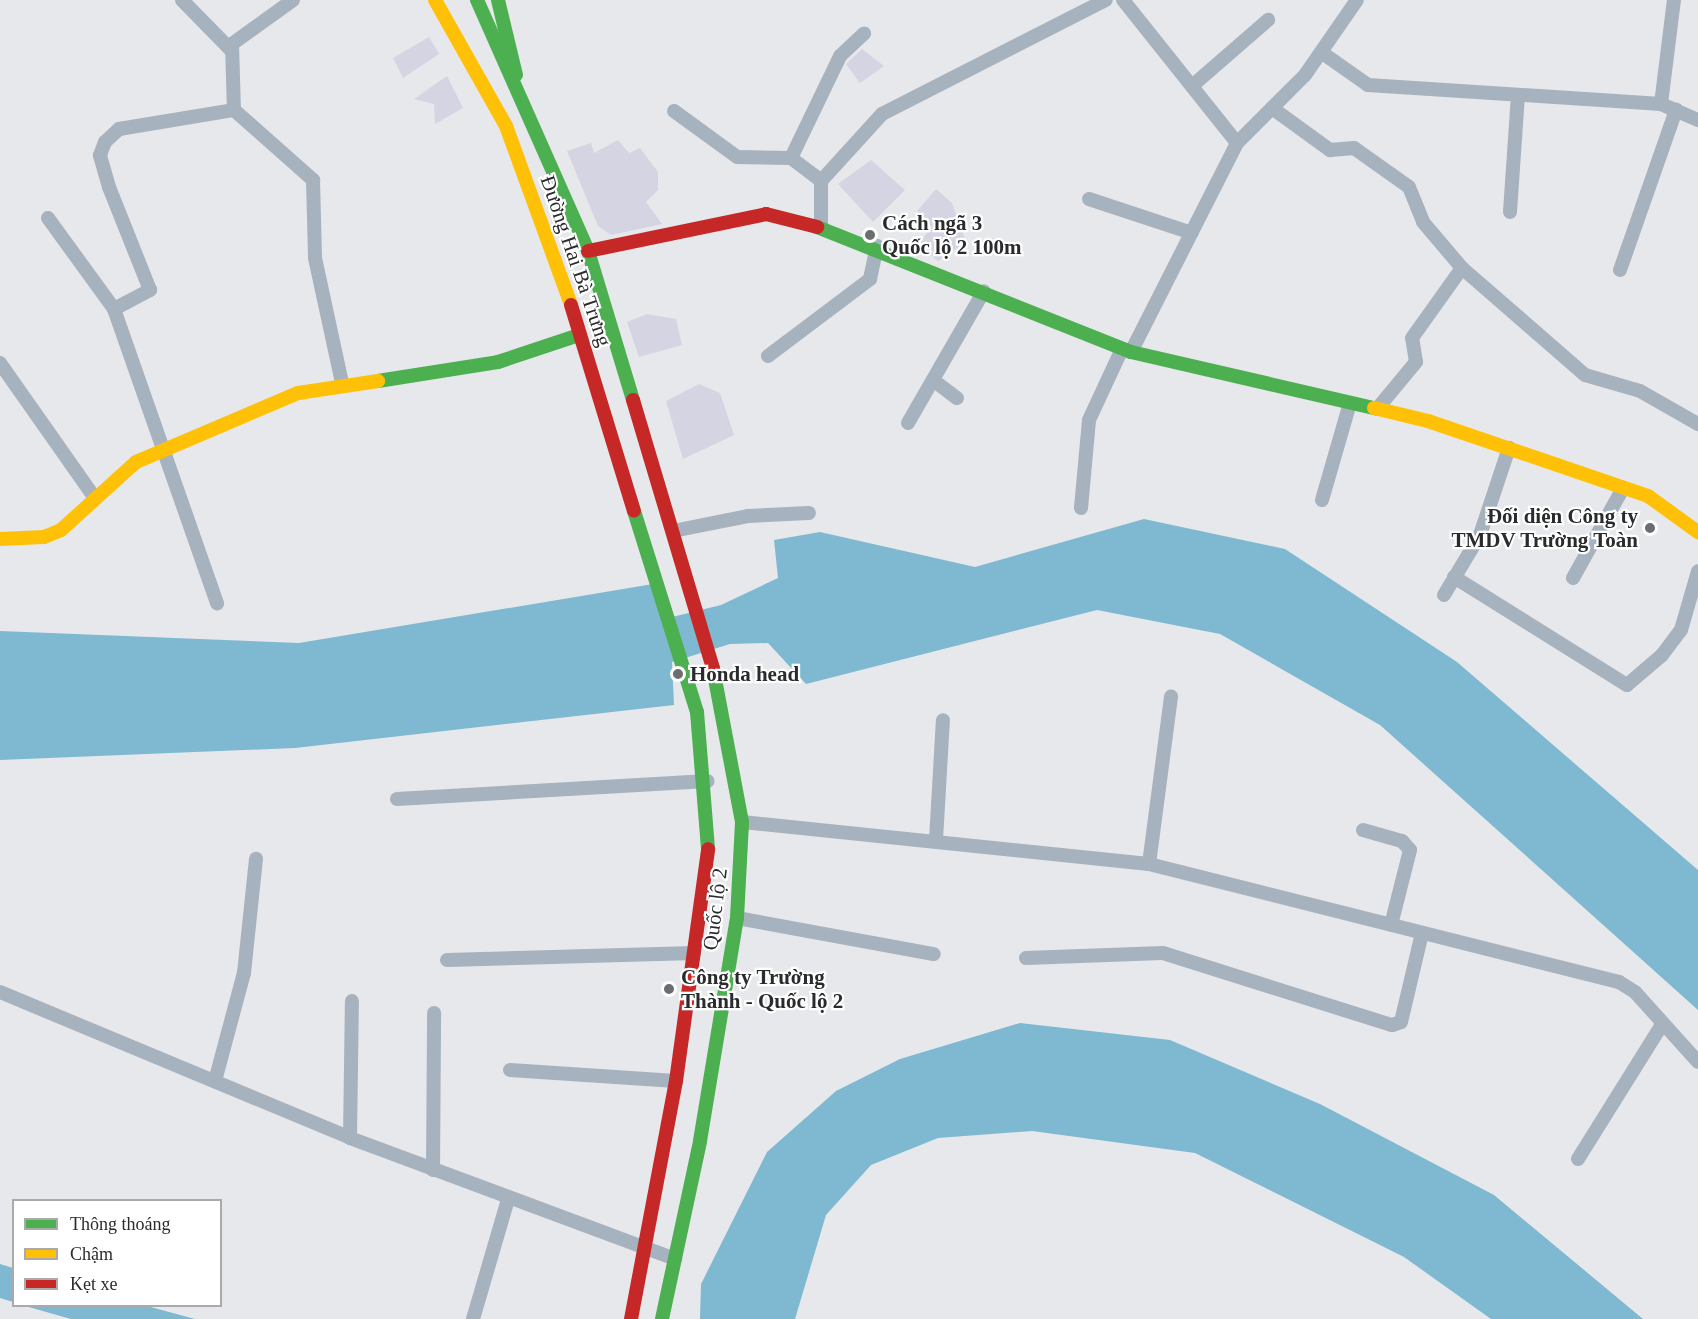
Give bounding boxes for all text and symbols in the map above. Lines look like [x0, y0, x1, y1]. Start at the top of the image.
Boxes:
street label: Đường Hai Bà Trưng [535, 172, 617, 350]
place label: Cách ngã 3 Quốc lộ 2 100m [882, 210, 1021, 260]
marker: Cách ngã 3 Quốc lộ 2 100m [863, 228, 877, 242]
place label: Đối diện Công ty TMDV Trường Toàn [1450, 503, 1638, 553]
marker: Đối diện Công ty TMDV Trường Toàn [1643, 521, 1657, 535]
place label: Honda head [690, 661, 799, 687]
marker: Honda head [671, 667, 685, 681]
street label: Quốc lộ 2 [697, 866, 733, 952]
place label: Công ty Trường Thành - Quốc lộ 2 [681, 964, 843, 1014]
marker: Công ty Trường Thành - Quốc lộ 2 [662, 982, 676, 996]
legend [12, 1199, 222, 1307]
text: Thông thoáng [70, 1214, 171, 1234]
text: Chậm [70, 1244, 113, 1264]
text: Kẹt xe [70, 1274, 117, 1294]

